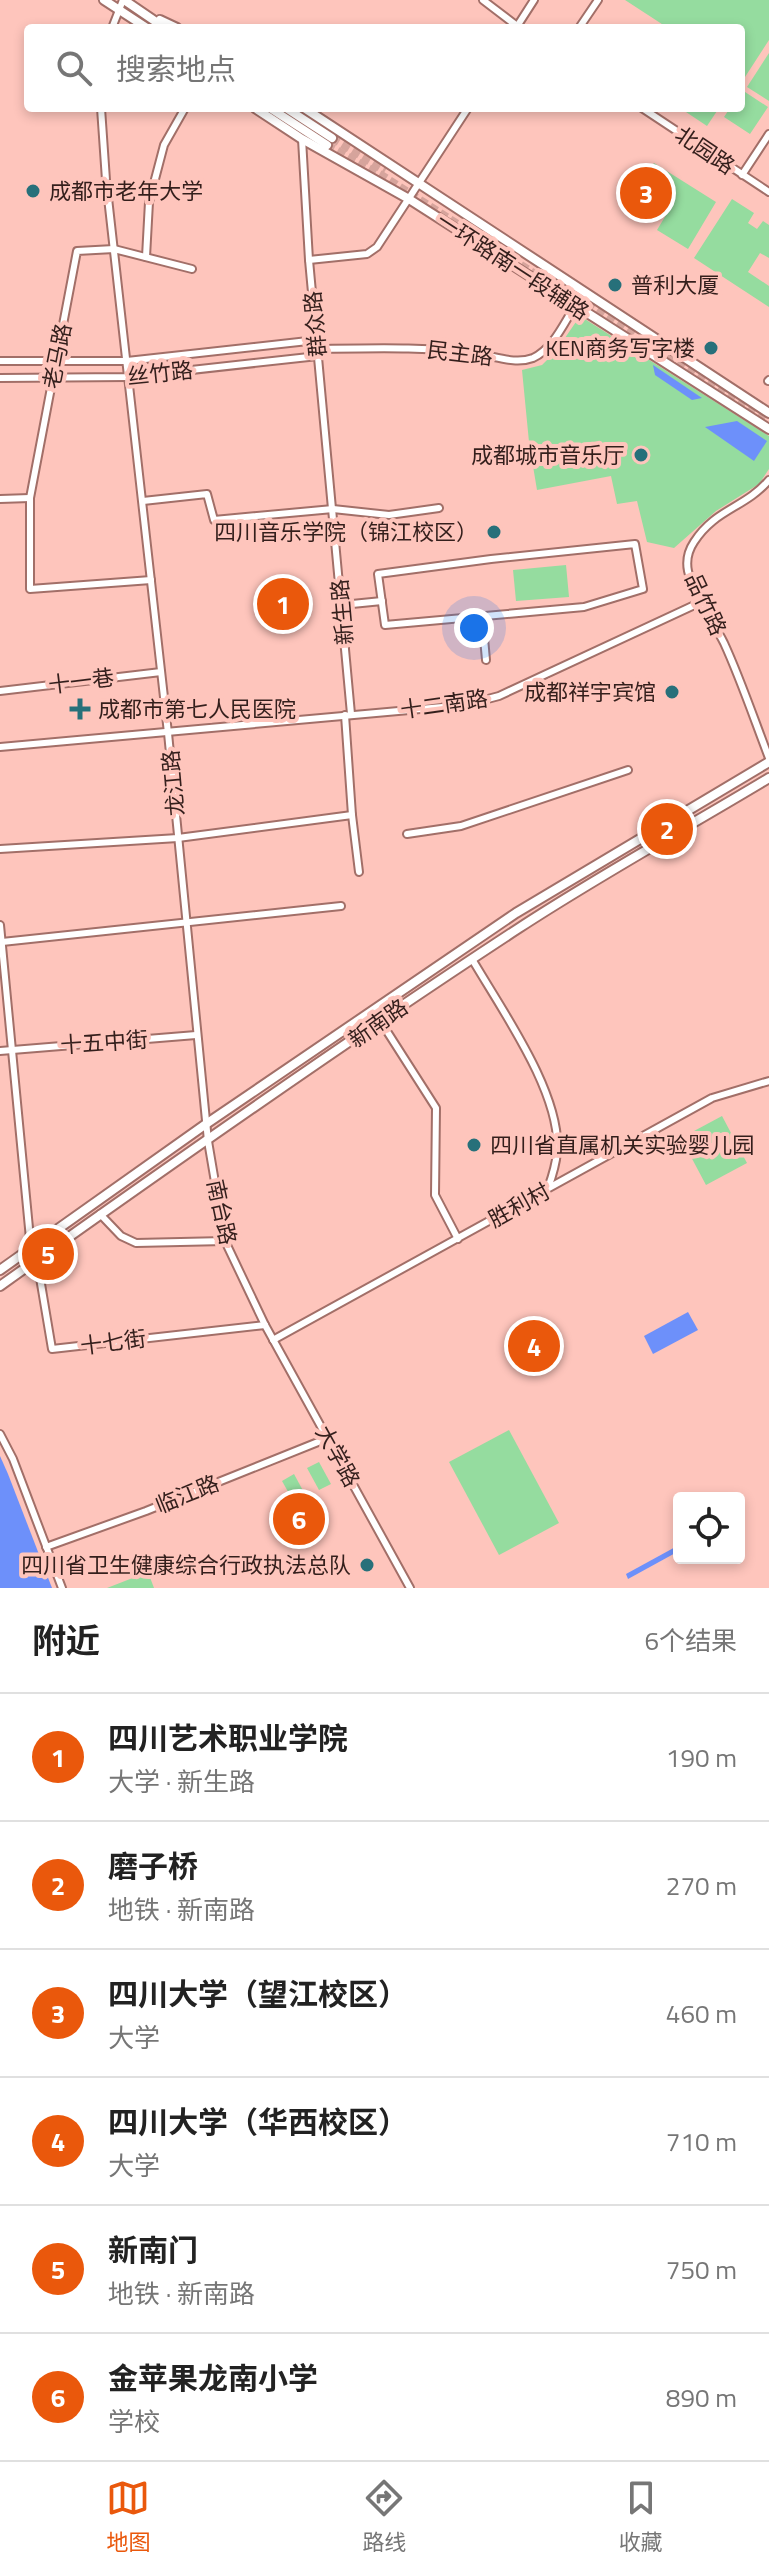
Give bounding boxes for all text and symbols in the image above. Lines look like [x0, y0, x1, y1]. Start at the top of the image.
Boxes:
search box [24, 24, 745, 112]
icon: search [52, 46, 96, 90]
text: 搜索地点 [116, 46, 236, 92]
street label: 北园路 [668, 117, 742, 183]
pin: 3 [620, 163, 672, 223]
place label: 成都市老年大学 [49, 174, 203, 208]
marker: 成都市老年大学 [24, 182, 42, 200]
street label: 一环路南一段辅路 [430, 204, 596, 328]
place label: 普利大厦 [631, 268, 719, 302]
marker: 普利大厦 [606, 276, 624, 294]
street label: 群众路 [295, 290, 335, 358]
street label: 老马路 [34, 320, 80, 392]
place label: KEN商务写字楼 [545, 331, 695, 365]
street label: 民主路 [425, 332, 495, 374]
marker: KEN商务写字楼 [702, 339, 720, 357]
street label: 丝竹路 [125, 353, 195, 393]
place label: 成都城市音乐厅 [471, 438, 625, 472]
marker: 成都城市音乐厅 [632, 446, 650, 464]
place label: 四川音乐学院（锦江校区） [214, 515, 478, 549]
marker: 四川音乐学院（锦江校区） [485, 523, 503, 541]
street label: 品竹路 [677, 567, 735, 641]
pin: 1 [257, 574, 309, 634]
street label: 新生路 [322, 578, 362, 646]
your location [454, 608, 494, 648]
street label: 十一巷 [46, 660, 116, 702]
place label: 成都祥宇宾馆 [524, 675, 656, 709]
street label: 十二南路 [398, 681, 490, 727]
marker: 成都祥宇宾馆 [663, 683, 681, 701]
place label: 成都市第七人民医院 [98, 692, 296, 726]
marker: 成都市第七人民医院 [69, 698, 91, 720]
street label: 龙江路 [153, 749, 193, 817]
pin: 2 [641, 799, 693, 859]
street label: 新南路 [341, 990, 415, 1056]
street label: 十五中街 [59, 1022, 149, 1062]
place label: 四川省直属机关实验婴儿园 [490, 1128, 754, 1162]
marker: 四川省直属机关实验婴儿园 [465, 1136, 483, 1154]
street label: 胜利村 [482, 1174, 556, 1236]
street label: 南台路 [199, 1176, 245, 1248]
pin: 5 [22, 1224, 74, 1284]
pin: 4 [508, 1316, 560, 1376]
street label: 十七街 [78, 1321, 148, 1363]
street label: 大学路 [307, 1419, 369, 1493]
street label: 临江路 [150, 1466, 224, 1522]
pin: 6 [273, 1489, 325, 1549]
map controls [673, 1492, 745, 1564]
button: locate [673, 1492, 745, 1564]
place label: 四川省卫生健康综合行政执法总队 [21, 1548, 351, 1582]
marker: 四川省卫生健康综合行政执法总队 [358, 1556, 376, 1574]
text: 附近 [32, 1614, 100, 1666]
text: 6个结果 [644, 1621, 737, 1660]
text: 四川艺术职业学院 [108, 1715, 348, 1761]
text: 1 [51, 1738, 65, 1777]
text: 190 m [666, 1738, 737, 1777]
text: 大学 · 新生路 [108, 1762, 255, 1801]
text: 磨子桥 [108, 1843, 198, 1889]
text: 2 [51, 1866, 65, 1905]
text: 270 m [666, 1866, 737, 1905]
text: 地铁 · 新南路 [108, 1890, 255, 1929]
text: 四川大学（望江校区） [108, 1971, 408, 2017]
text: 3 [51, 1994, 65, 2033]
text: 460 m [666, 1994, 737, 2033]
text: 大学 [108, 2018, 160, 2057]
text: 四川大学（华西校区） [108, 2099, 408, 2145]
text: 4 [51, 2122, 65, 2161]
text: 710 m [666, 2122, 737, 2161]
text: 大学 [108, 2146, 160, 2185]
text: 新南门 [108, 2227, 198, 2273]
text: 5 [51, 2250, 65, 2289]
text: 750 m [666, 2250, 737, 2289]
text: 地铁 · 新南路 [108, 2274, 255, 2313]
text: 金苹果龙南小学 [108, 2355, 318, 2401]
text: 6 [51, 2378, 65, 2417]
text: 890 m [666, 2378, 737, 2417]
text: 学校 [108, 2402, 160, 2441]
tab: 地图 [106, 2476, 150, 2559]
tab: 路线 [362, 2476, 407, 2559]
tab: 收藏 [619, 2476, 663, 2559]

